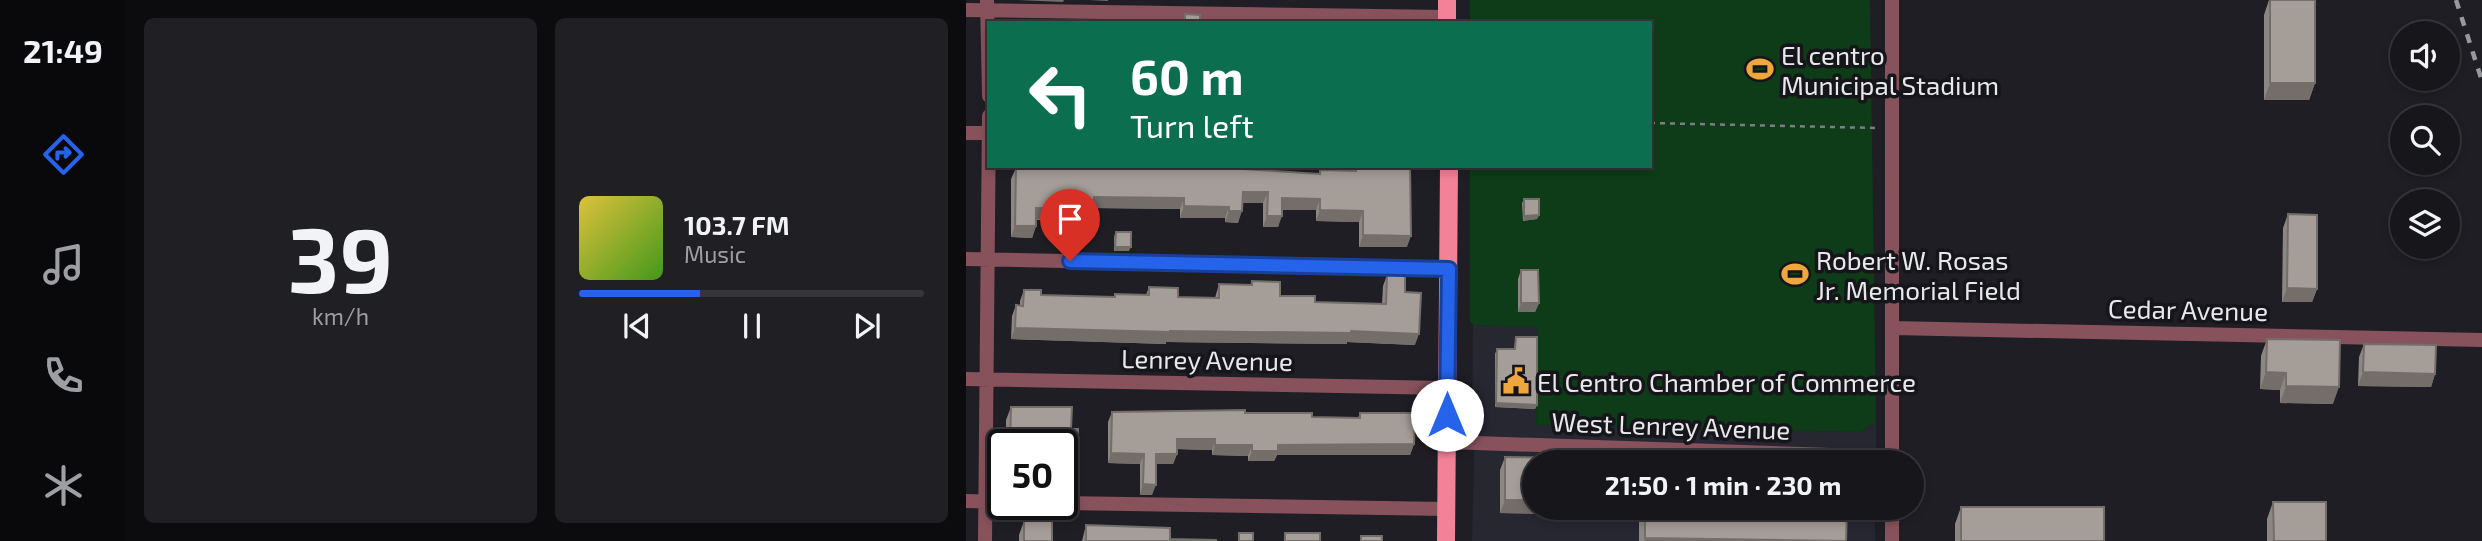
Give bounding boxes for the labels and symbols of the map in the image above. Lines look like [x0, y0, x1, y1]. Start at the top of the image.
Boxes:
place label: El centro Municipal Stadium [1781, 39, 1999, 100]
sports icon: El centro Municipal Stadium [1745, 54, 1775, 84]
pin [1040, 189, 1100, 261]
place label: Robert W. Rosas Jr. Memorial Field [1816, 244, 2021, 305]
sports icon: Robert W. Rosas Jr. Memorial Field [1780, 259, 1810, 289]
street label: Cedar Avenue [2108, 292, 2268, 326]
street label: Lenrey Avenue [1121, 342, 1293, 376]
public building icon: El Centro Chamber of Commerce [1501, 366, 1531, 396]
place label: El Centro Chamber of Commerce [1537, 366, 1916, 397]
position arrow [1410, 378, 1484, 452]
street label: West Lenrey Avenue [1551, 405, 1791, 445]
speed limit sign: 50 [987, 429, 1078, 520]

